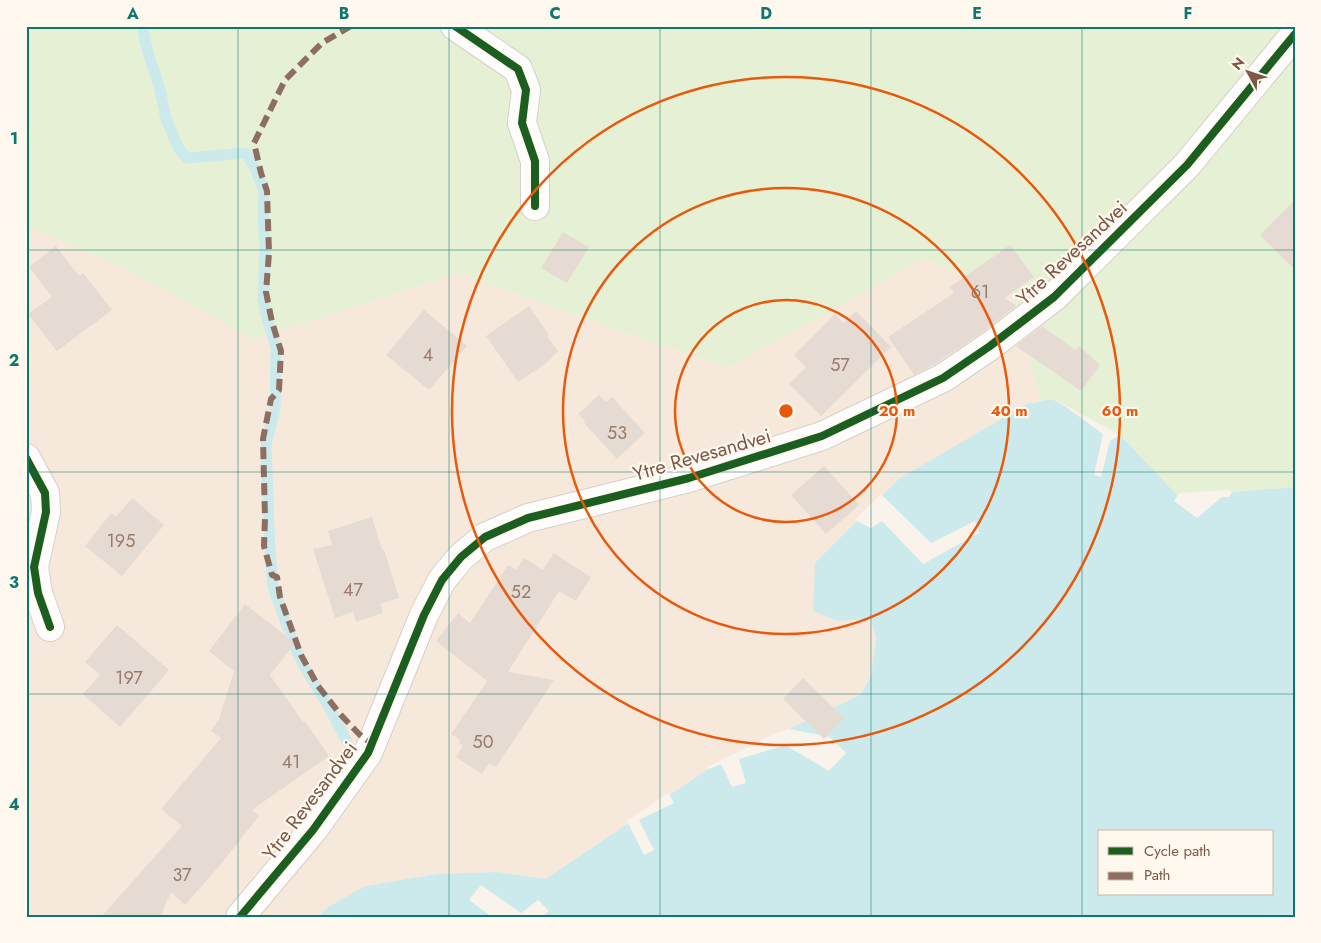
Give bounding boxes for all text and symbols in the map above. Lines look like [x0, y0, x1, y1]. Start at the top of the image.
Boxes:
text: A [126, 2, 139, 25]
text: B [339, 2, 349, 25]
text: C [549, 2, 561, 25]
text: D [760, 2, 772, 25]
text: E [972, 2, 982, 25]
text: F [1184, 2, 1192, 25]
north arrow [1224, 48, 1274, 98]
text: N [1227, 53, 1249, 74]
text: 1 [10, 127, 18, 150]
street label: Ytre Revesandvei [1010, 194, 1134, 312]
house number: 61 [971, 279, 989, 305]
house number: 4 [423, 342, 433, 368]
text: 2 [9, 349, 19, 372]
house number: 57 [830, 352, 850, 378]
text: 20 m [879, 400, 915, 422]
text: 40 m [990, 400, 1028, 422]
text: 60 m [1102, 400, 1138, 422]
centre of rings [777, 402, 795, 420]
house number: 53 [607, 420, 627, 446]
street label: Ytre Revesandvei [630, 421, 774, 489]
house number: 195 [107, 528, 135, 554]
text: 3 [9, 571, 19, 594]
house number: 47 [343, 577, 364, 603]
house number: 52 [511, 579, 531, 605]
house number: 197 [115, 665, 143, 691]
house number: 50 [473, 729, 494, 755]
street label: Ytre Revesandvei [256, 735, 364, 867]
house number: 41 [282, 749, 300, 775]
text: 4 [8, 793, 20, 816]
legend [1098, 830, 1274, 896]
text: Cycle path [1144, 840, 1211, 862]
house number: 37 [172, 862, 192, 888]
text: Path [1144, 864, 1170, 886]

